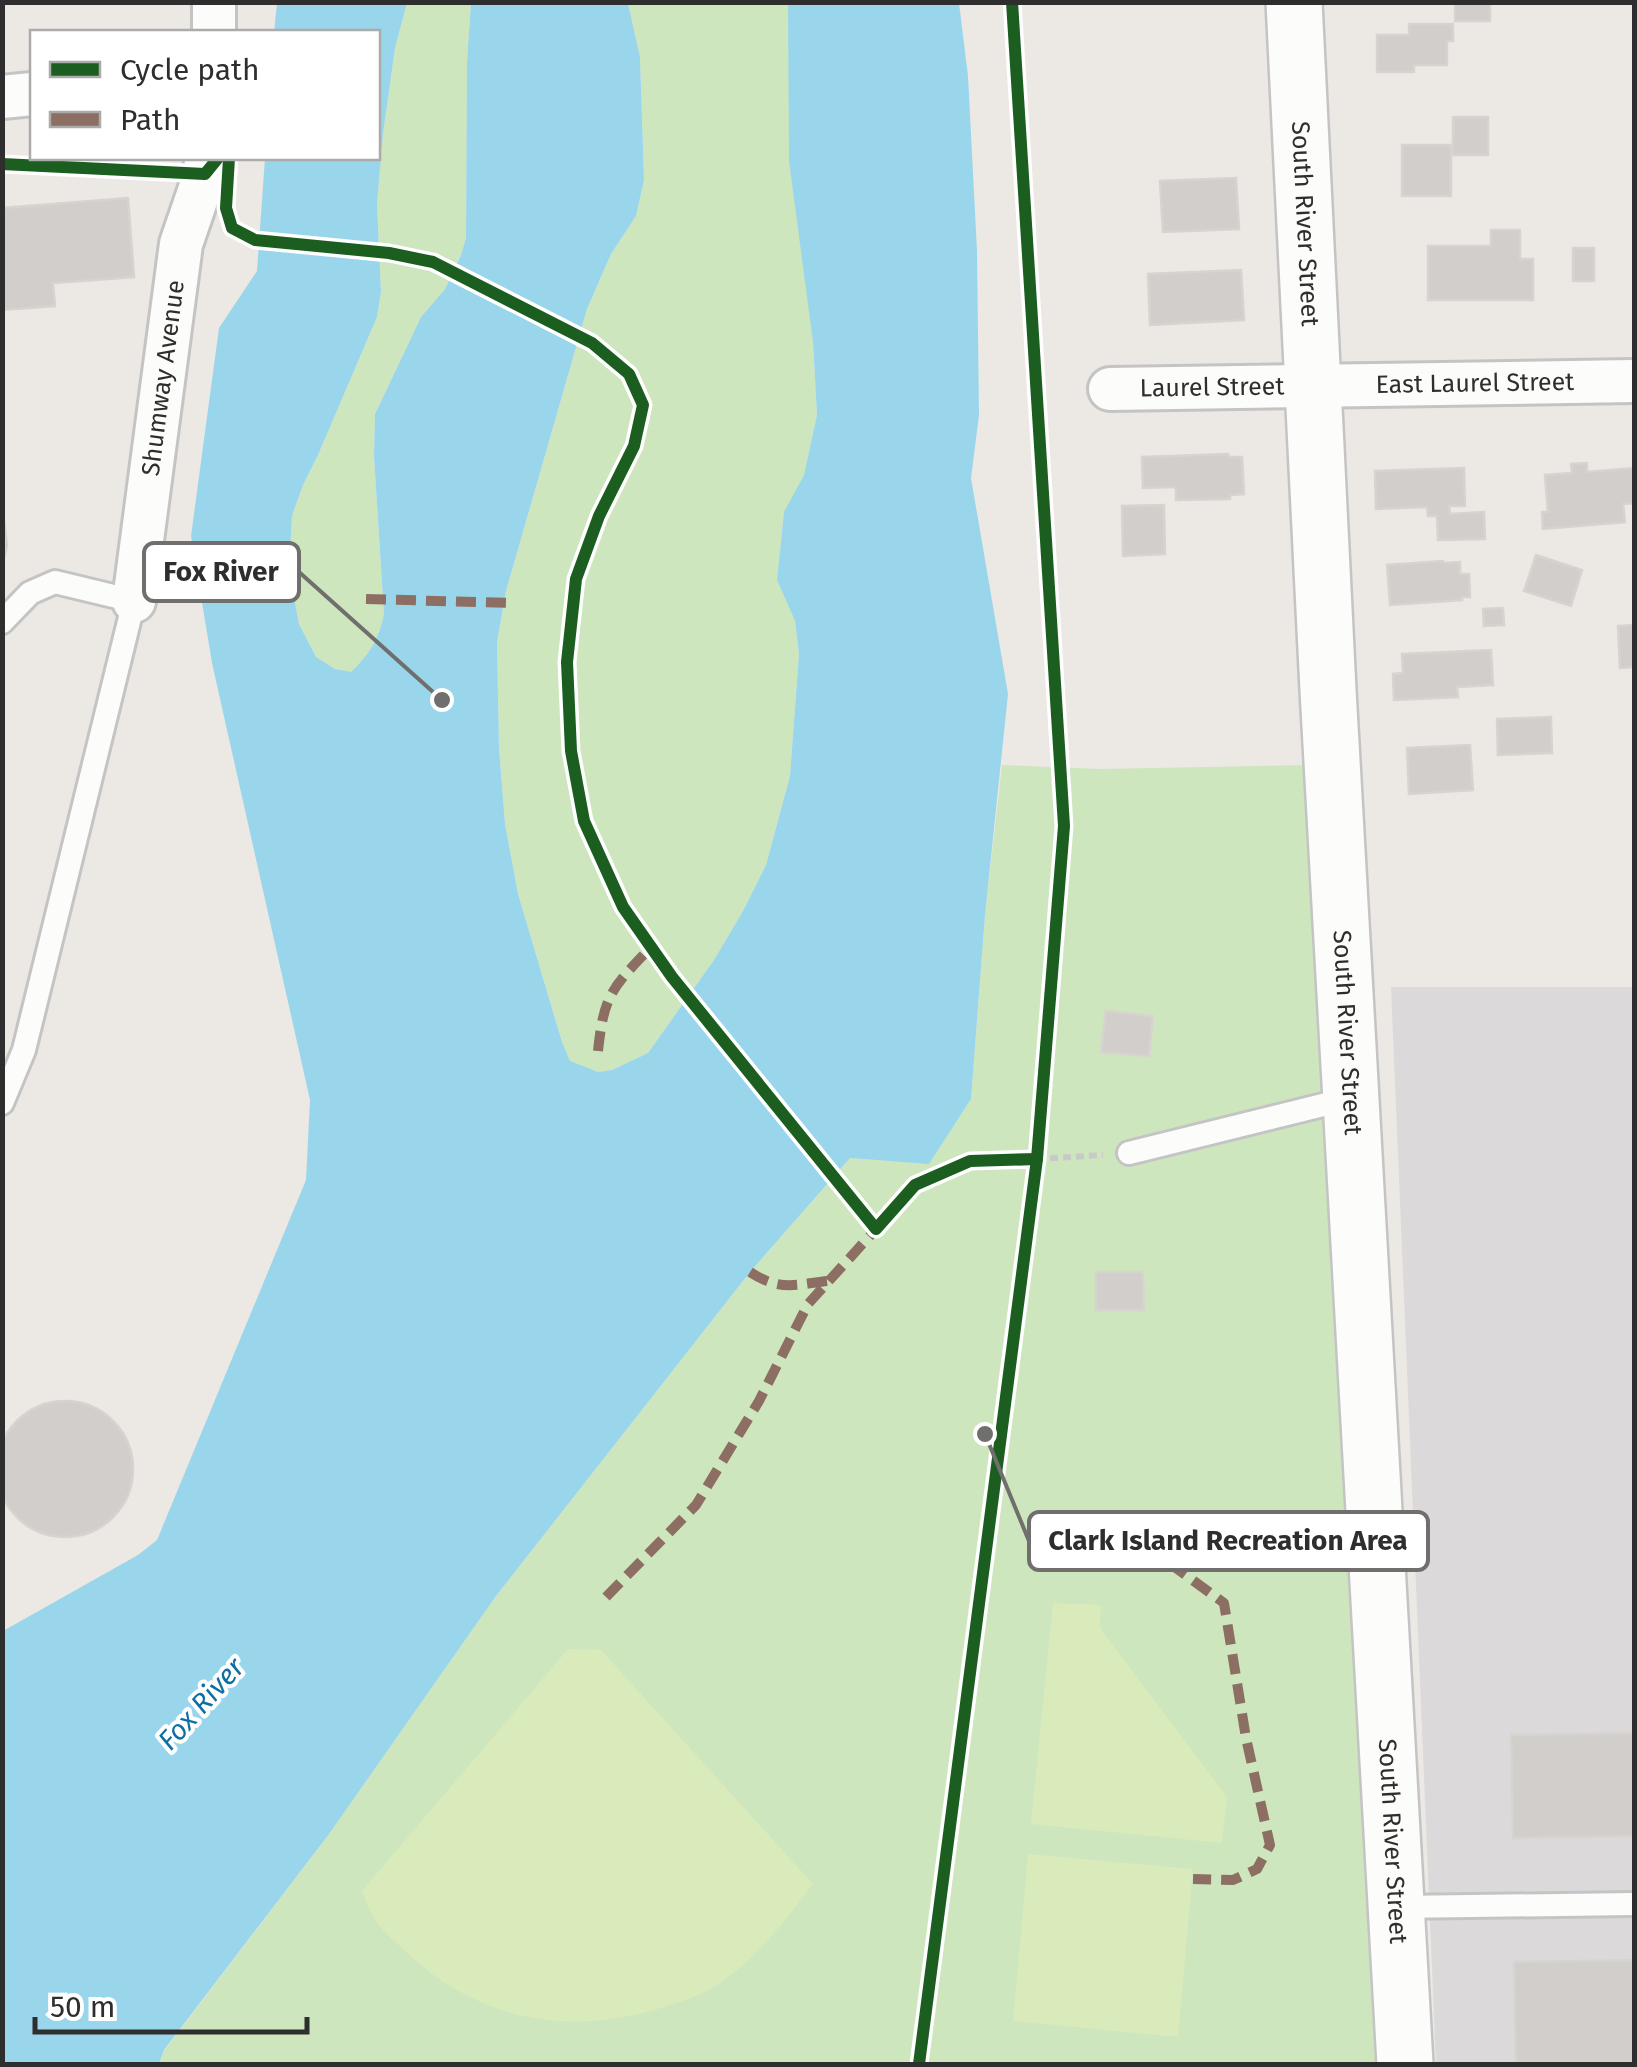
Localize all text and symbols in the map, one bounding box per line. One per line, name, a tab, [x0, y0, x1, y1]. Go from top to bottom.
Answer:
legend	[30, 30, 380, 160]
text: Cycle path	[120, 52, 259, 88]
text: Path	[120, 102, 181, 138]
street label: South River Street	[1285, 120, 1325, 328]
street label: Shumway Avenue	[136, 278, 191, 478]
street label: East Laurel Street	[1375, 367, 1575, 400]
street label: Laurel Street	[1139, 371, 1286, 404]
callout: Fox River	[144, 543, 299, 601]
text: Fox River	[163, 555, 280, 588]
street label: South River Street	[1326, 929, 1368, 1137]
callout: Clark Island Recreation Area	[1029, 1512, 1428, 1570]
text: Clark Island Recreation Area	[1048, 1524, 1408, 1557]
water label: Fox River	[151, 1650, 252, 1757]
street label: South River Street	[1372, 1738, 1413, 1946]
scale bar	[35, 1972, 308, 2034]
text: 50 m	[50, 1989, 115, 2025]

